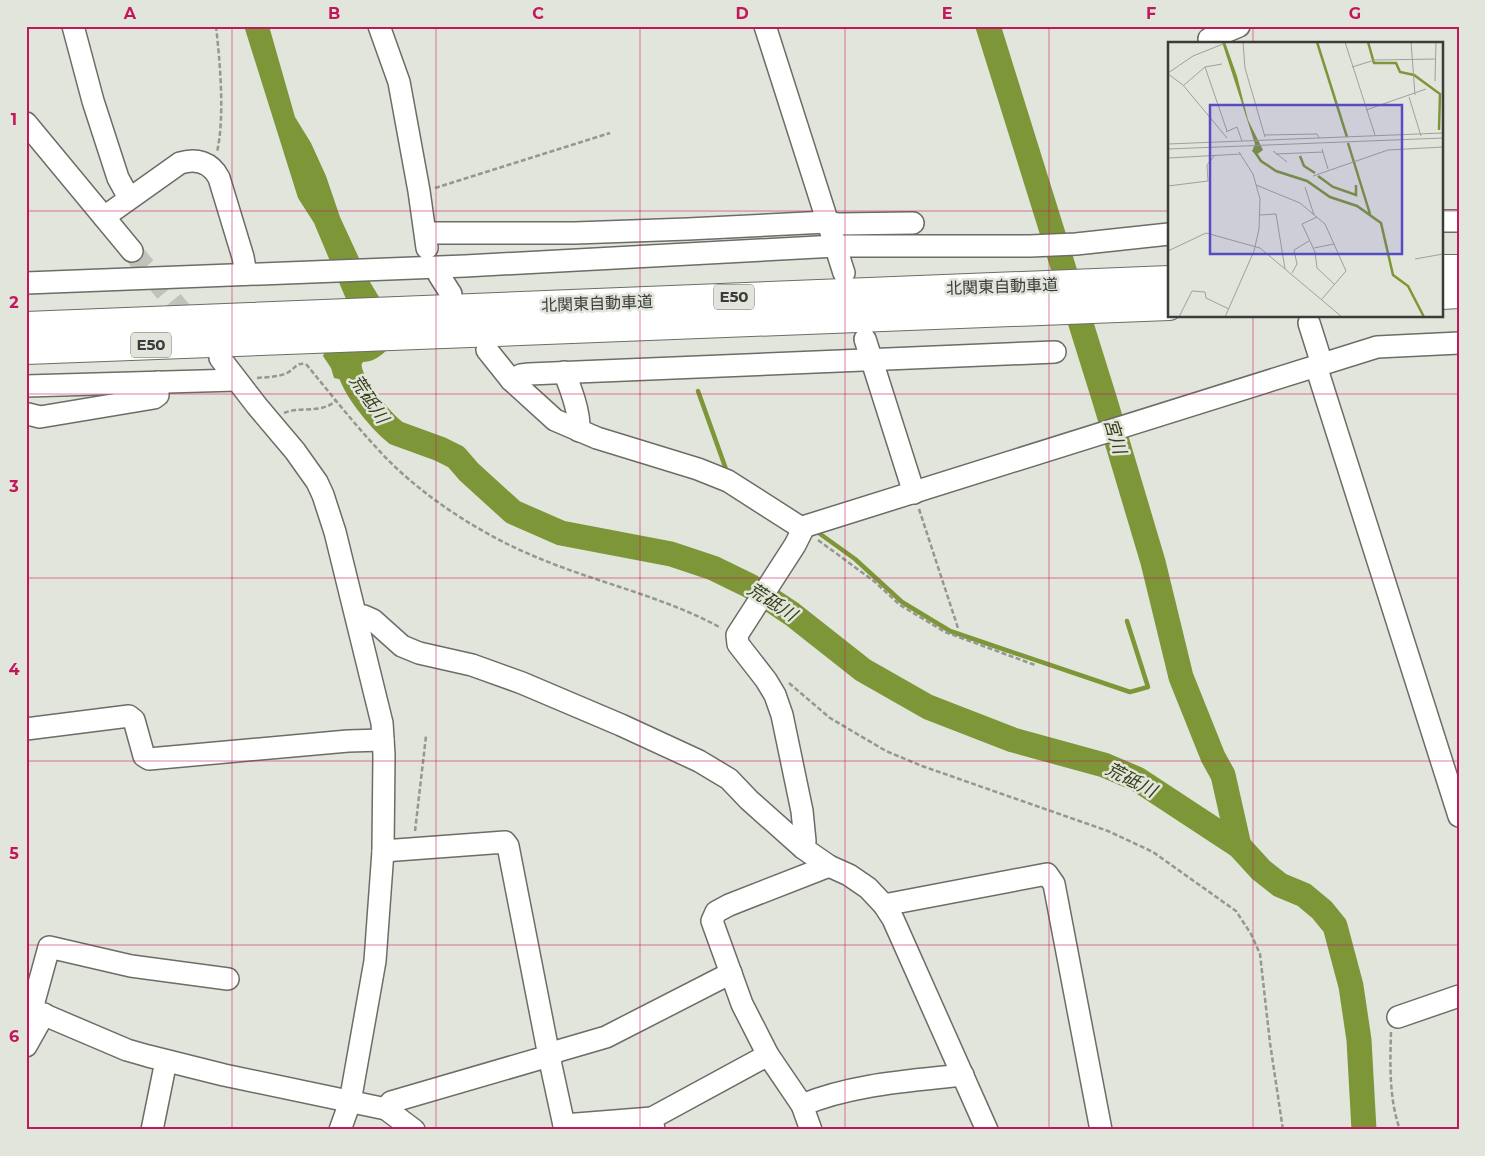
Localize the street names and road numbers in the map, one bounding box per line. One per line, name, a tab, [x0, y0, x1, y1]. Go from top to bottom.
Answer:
street label: 北関東自動車道	[946, 275, 1058, 298]
road number: E50	[714, 284, 754, 310]
street label: 北関東自動車道	[541, 292, 653, 315]
road number: E50	[131, 332, 171, 358]

